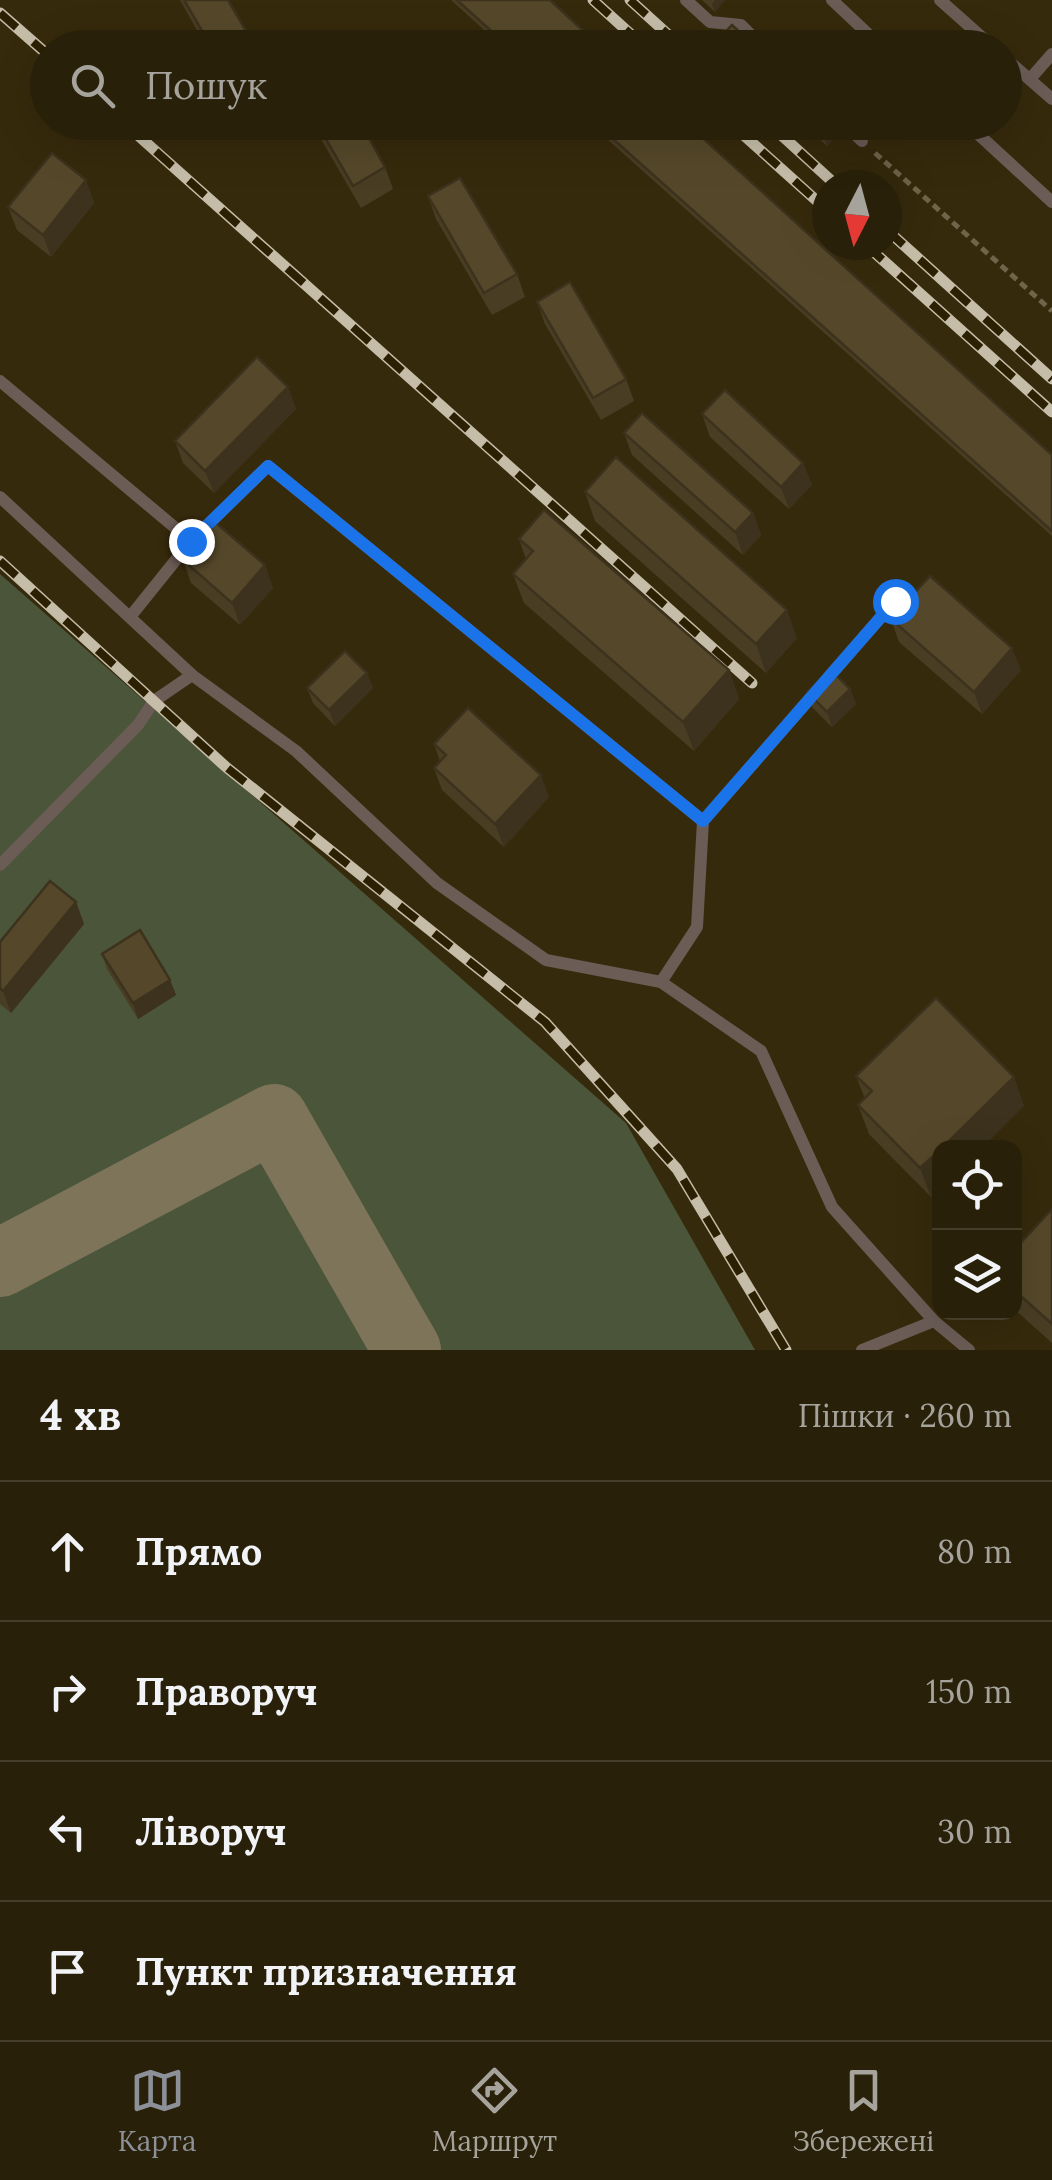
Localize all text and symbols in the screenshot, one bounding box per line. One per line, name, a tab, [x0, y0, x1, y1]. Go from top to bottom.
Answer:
search box	[30, 30, 1022, 140]
icon: search	[65, 58, 120, 113]
text: Пошук	[145, 61, 267, 109]
north arrow	[812, 170, 902, 260]
route end	[169, 519, 215, 565]
route start	[873, 579, 919, 625]
map controls	[932, 1140, 1022, 1320]
button: locate	[932, 1140, 1022, 1230]
button: layers	[932, 1230, 1022, 1320]
text: 4 хв	[40, 1388, 121, 1442]
text: Пішки · 260 m	[798, 1395, 1012, 1436]
icon: ahead	[40, 1524, 95, 1579]
text: Прямо	[135, 1527, 262, 1575]
text: 80 m	[937, 1531, 1012, 1572]
icon: right	[40, 1664, 95, 1719]
text: Праворуч	[135, 1667, 318, 1715]
text: 150 m	[926, 1671, 1012, 1712]
icon: left	[40, 1804, 95, 1859]
text: Ліворуч	[135, 1807, 287, 1855]
text: 30 m	[937, 1811, 1012, 1852]
icon: arrive	[40, 1944, 95, 1999]
text: Пункт призначення	[135, 1947, 517, 1995]
tab: Карта	[118, 2063, 196, 2159]
tab: Маршрут	[432, 2063, 557, 2159]
tab: Збережені	[793, 2063, 934, 2159]

